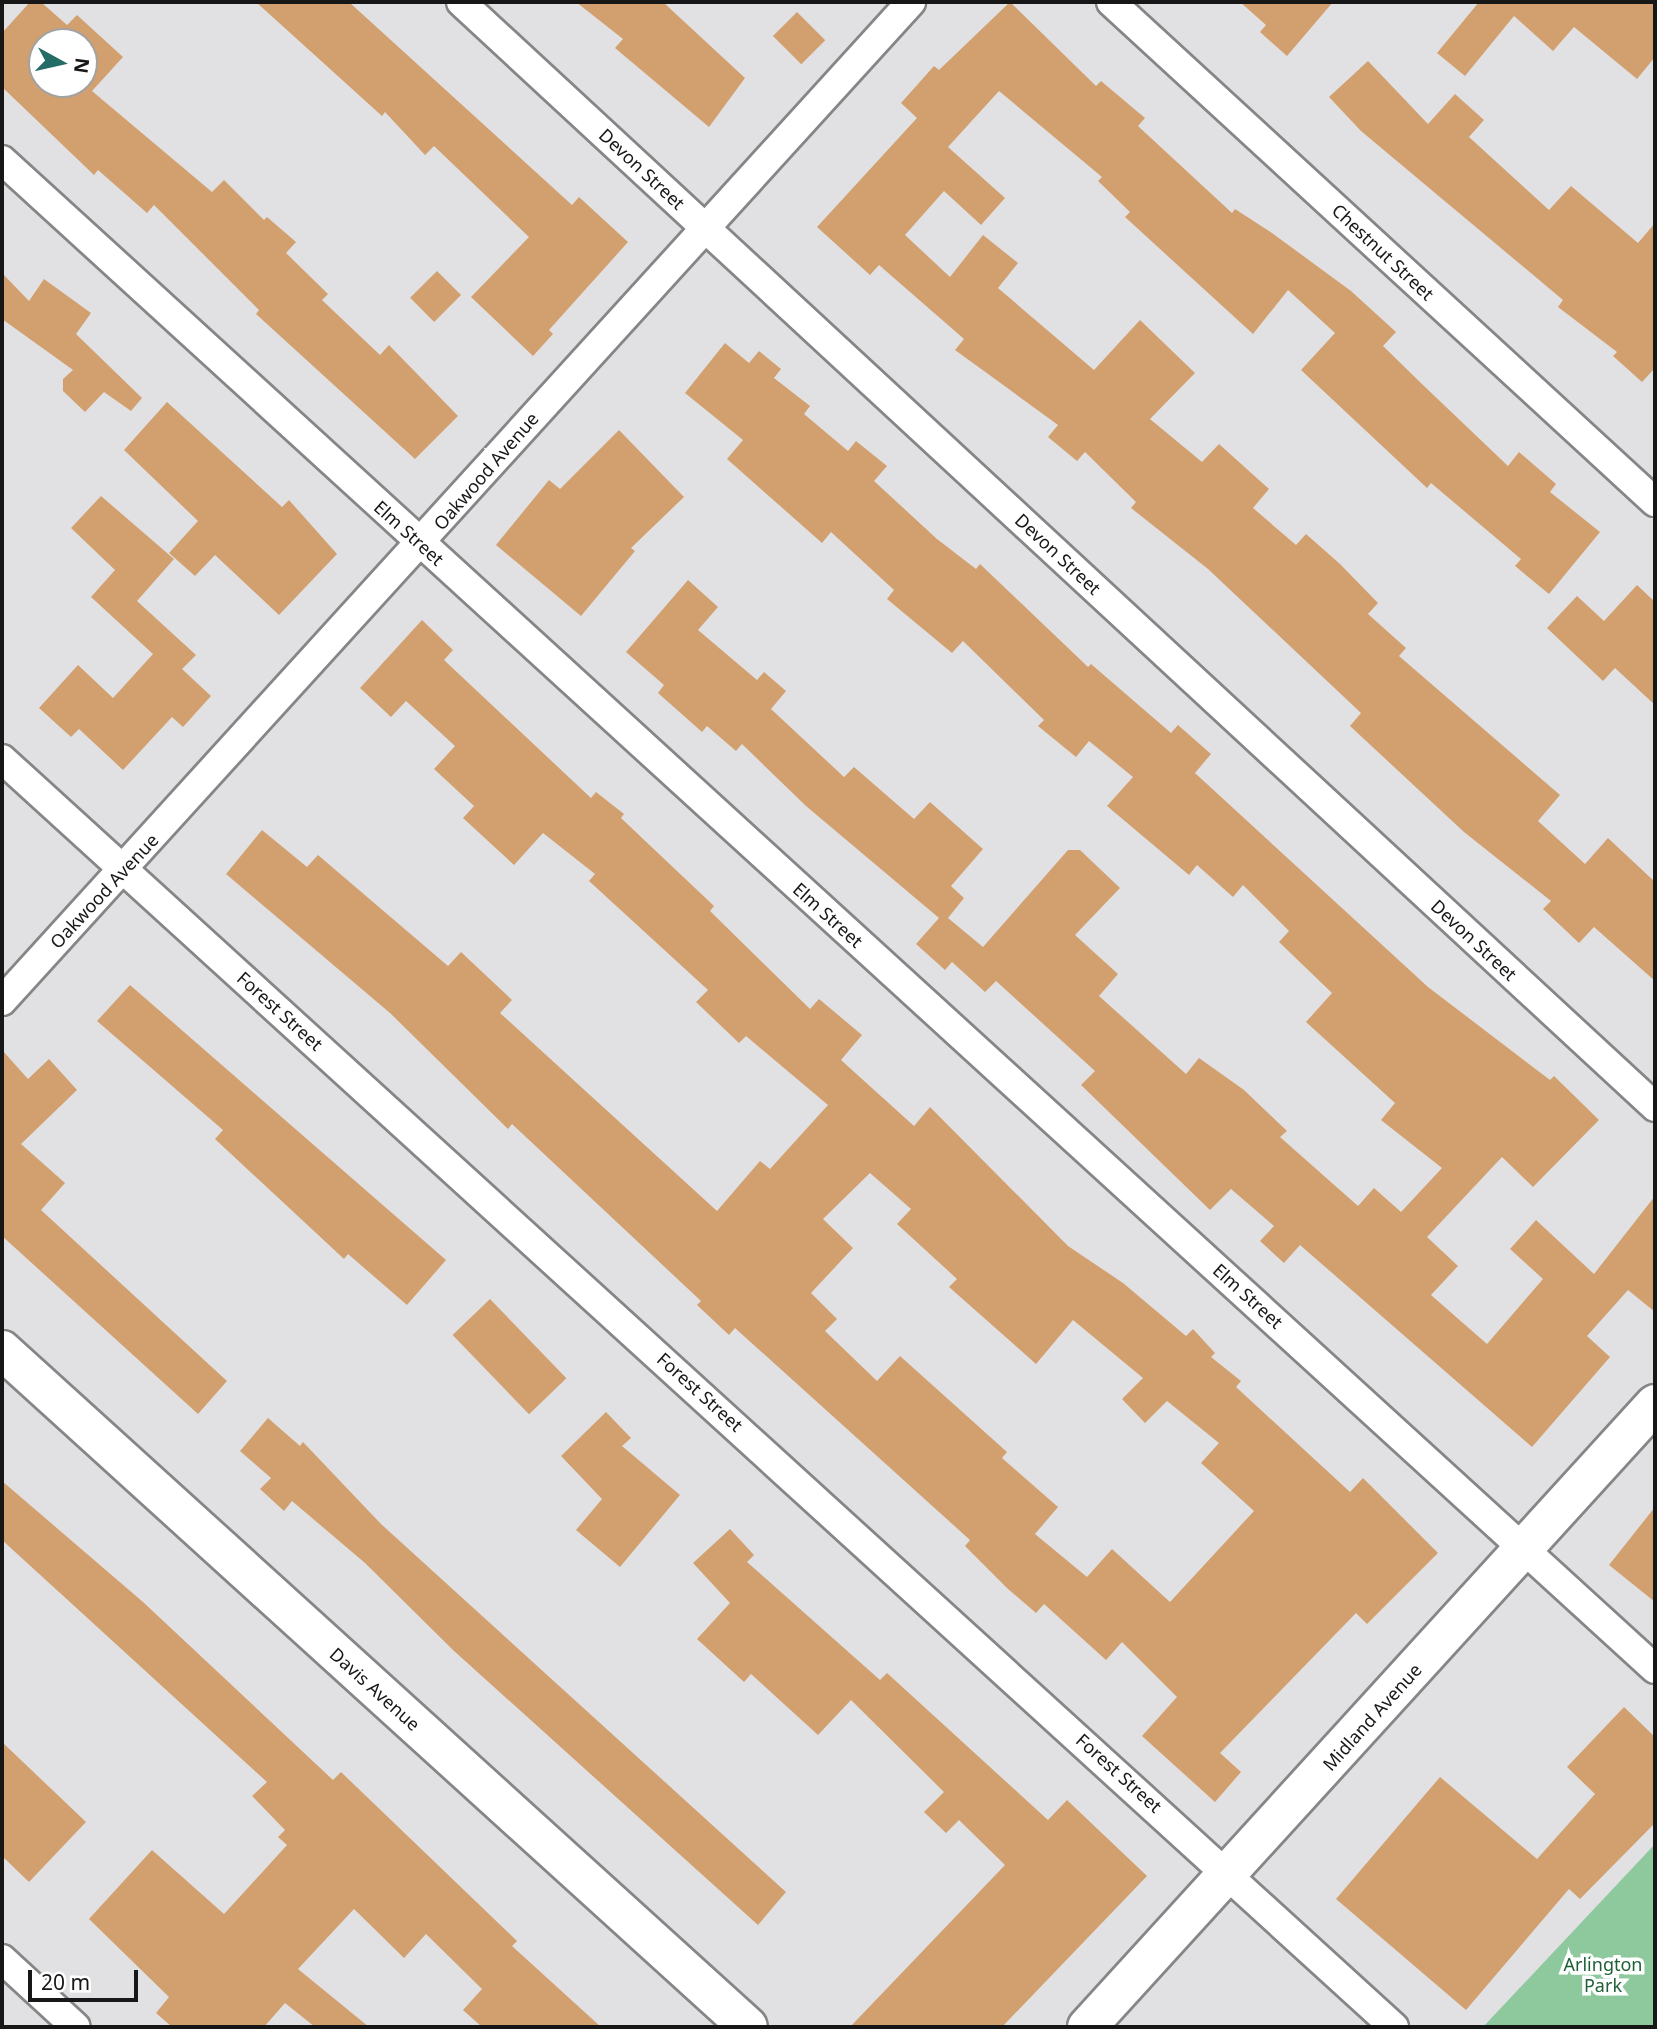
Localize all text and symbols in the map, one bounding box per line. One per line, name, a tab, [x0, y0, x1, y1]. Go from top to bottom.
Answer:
north arrow	[28, 28, 98, 98]
text: N	[68, 56, 96, 75]
street label: Devon Street	[595, 124, 689, 214]
street label: Chestnut Street	[1328, 199, 1438, 305]
street label: Oakwood Avenue	[429, 408, 543, 534]
street label: Elm Street	[370, 496, 448, 570]
street label: Devon Street	[1011, 509, 1105, 599]
street label: Oakwood Avenue	[45, 829, 163, 953]
street label: Elm Street	[789, 878, 867, 952]
street label: Devon Street	[1427, 895, 1521, 985]
street label: Forest Street	[233, 967, 327, 1055]
street label: Elm Street	[1209, 1259, 1287, 1333]
street label: Forest Street	[653, 1348, 747, 1436]
street label: Davis Avenue	[326, 1643, 424, 1735]
street label: Midland Avenue	[1318, 1659, 1426, 1775]
street label: Forest Street	[1072, 1729, 1166, 1817]
park label: Arlington Park	[1564, 1954, 1642, 1996]
scale bar	[32, 1955, 142, 1999]
text: 20 m	[41, 1968, 90, 1996]

